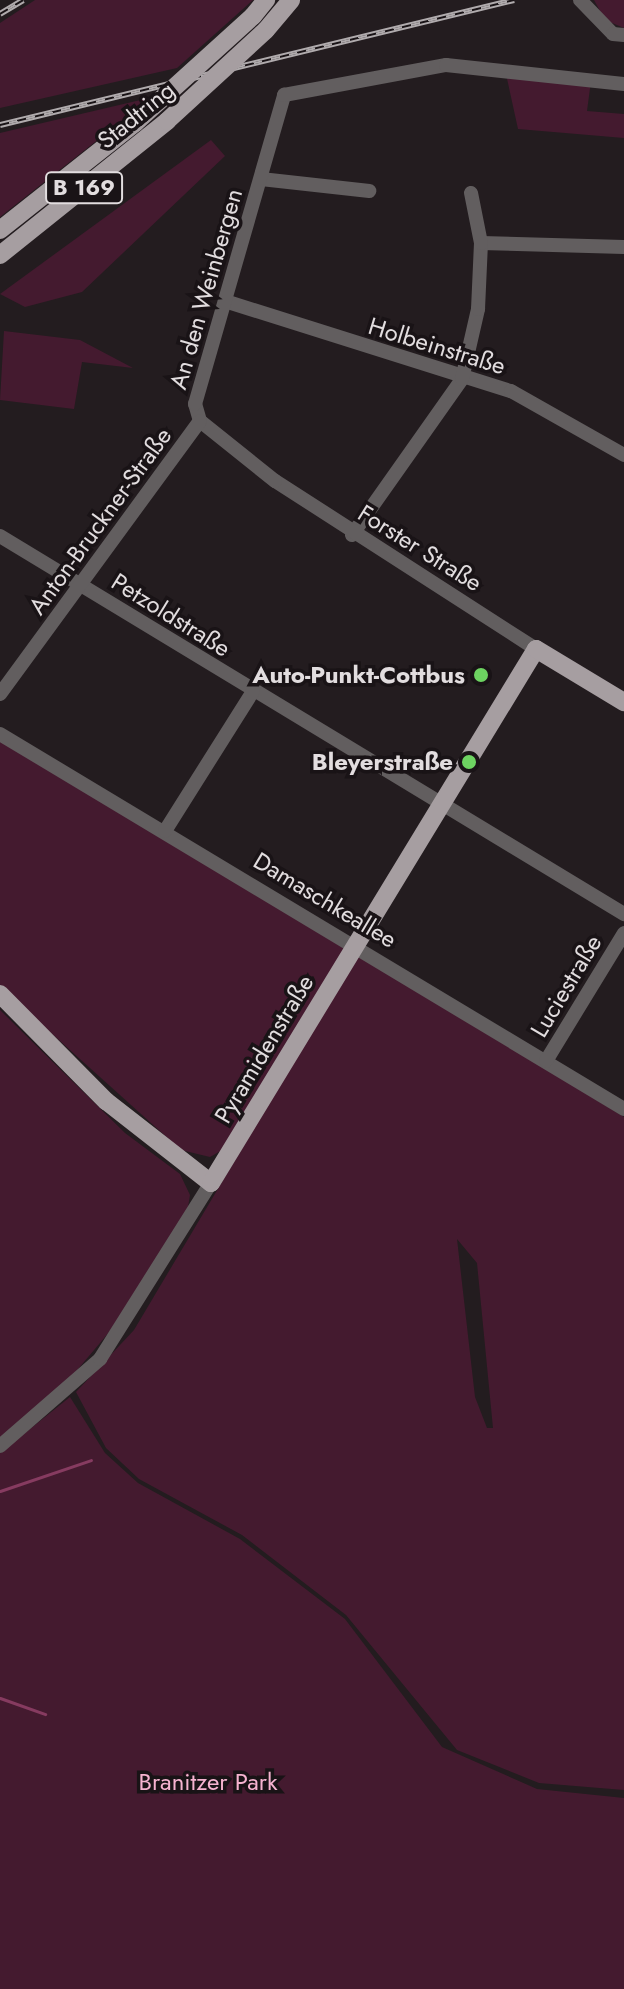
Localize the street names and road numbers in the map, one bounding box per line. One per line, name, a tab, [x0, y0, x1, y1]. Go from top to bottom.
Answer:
street label: Stadtring	[92, 75, 180, 155]
road number: B 169	[44, 170, 124, 206]
street label: An den Weinbergen	[164, 186, 248, 392]
street label: Holbeinstraße	[365, 312, 509, 380]
street label: Anton-Bruckner-Straße	[23, 422, 177, 620]
street label: Forster Straße	[353, 499, 487, 597]
street label: Petzoldstraße	[106, 567, 236, 663]
street label: Damaschkeallee	[248, 846, 402, 954]
street label: Luciestraße	[524, 930, 608, 1042]
street label: Pyramidenstraße	[208, 969, 320, 1129]

